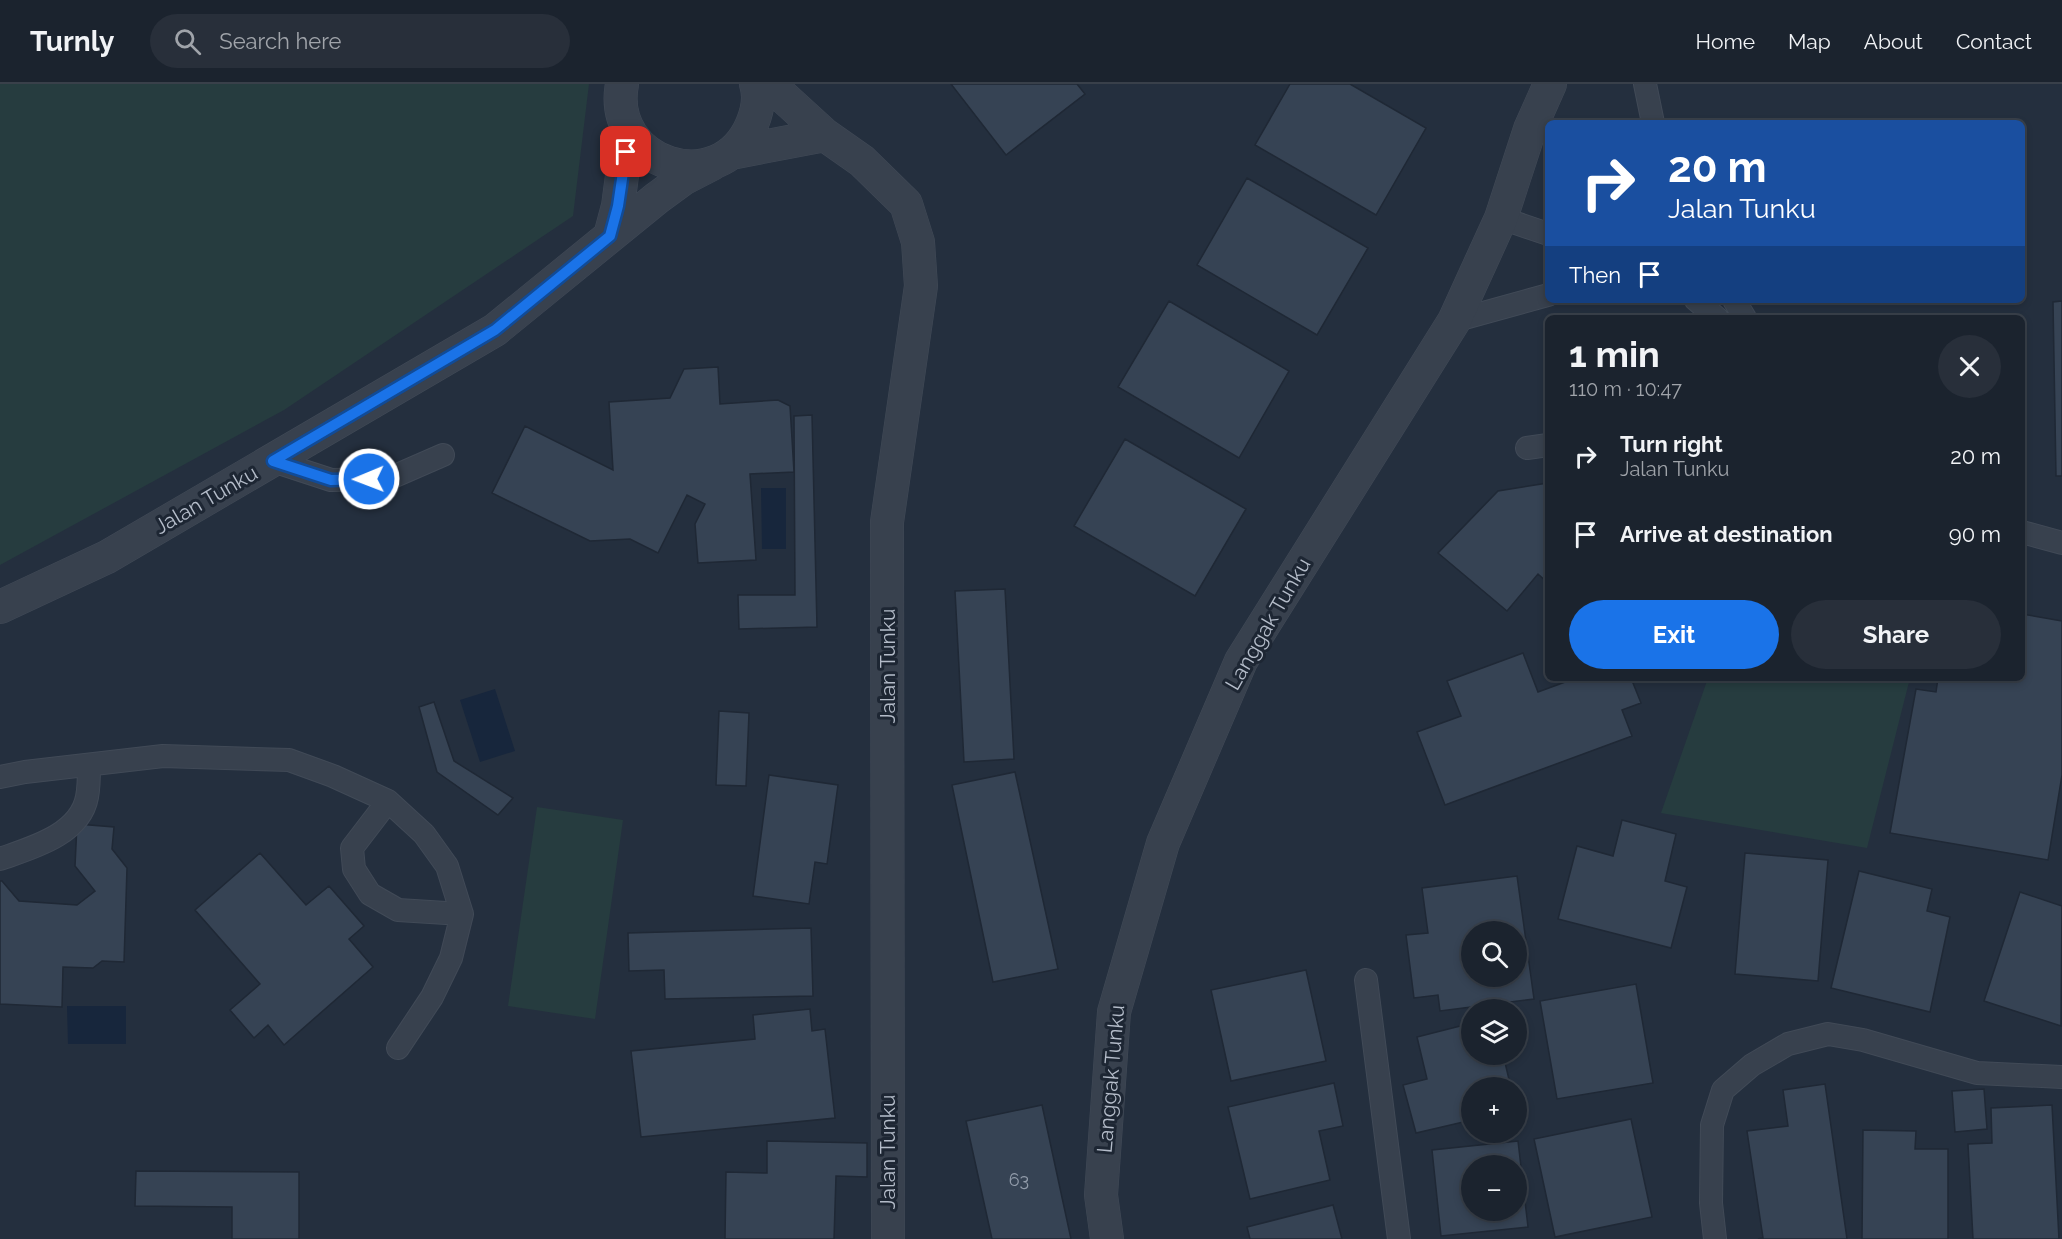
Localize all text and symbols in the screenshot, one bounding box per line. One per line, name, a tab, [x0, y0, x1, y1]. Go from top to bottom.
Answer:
search box	[150, 14, 570, 68]
text: Turnly	[30, 25, 114, 58]
icon: search	[171, 25, 204, 58]
text: Search here	[219, 28, 341, 54]
text: Home	[1696, 29, 1755, 54]
text: Map	[1788, 29, 1831, 54]
text: About	[1864, 29, 1923, 54]
text: Contact	[1956, 29, 2032, 54]
pin	[600, 126, 651, 177]
icon: arrive	[609, 135, 642, 168]
text: 20 m	[1668, 143, 1767, 192]
icon: right	[1569, 144, 1647, 222]
text: Jalan Tunku	[1668, 193, 1816, 224]
icon: arrive	[1633, 258, 1666, 291]
text: Then	[1569, 262, 1621, 288]
text: 1 min	[1569, 333, 1660, 375]
button: close	[1938, 335, 2001, 398]
text: 110 m · 10:47	[1569, 377, 1682, 401]
text: Turn right	[1620, 431, 1723, 457]
icon: right	[1569, 440, 1602, 473]
text: 20 m	[1950, 443, 2001, 469]
position arrow	[337, 447, 401, 511]
text: Jalan Tunku	[1620, 457, 1729, 481]
street label: Jalan Tunku	[150, 460, 262, 539]
icon: arrive	[1569, 518, 1602, 551]
text: Arrive at destination	[1620, 521, 1833, 547]
text: 90 m	[1949, 521, 2001, 547]
street label: Langgak Tunku	[1220, 553, 1316, 694]
button: Exit	[1569, 600, 1779, 669]
button: Share	[1791, 600, 2001, 669]
street label: Jalan Tunku	[875, 609, 900, 723]
map controls	[1461, 921, 1527, 1221]
button: search	[1461, 921, 1527, 987]
button: layers	[1461, 999, 1527, 1065]
street label: Langgak Tunku	[1092, 1004, 1129, 1154]
button: +	[1461, 1077, 1527, 1143]
street label: Jalan Tunku	[875, 1095, 900, 1209]
button: −	[1461, 1155, 1527, 1221]
house number: 63	[1009, 1169, 1029, 1190]

